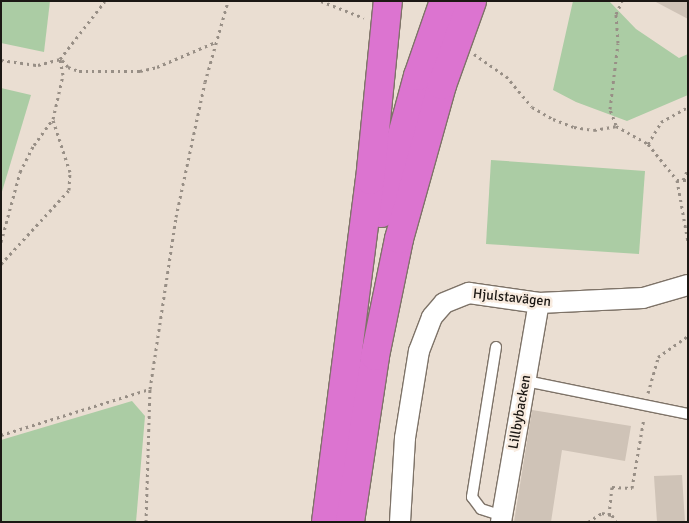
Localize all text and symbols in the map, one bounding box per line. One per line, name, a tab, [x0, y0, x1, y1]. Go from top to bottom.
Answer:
street label: Hjulstavägen	[472, 286, 552, 310]
street label: Lillbybacken	[505, 373, 535, 451]

